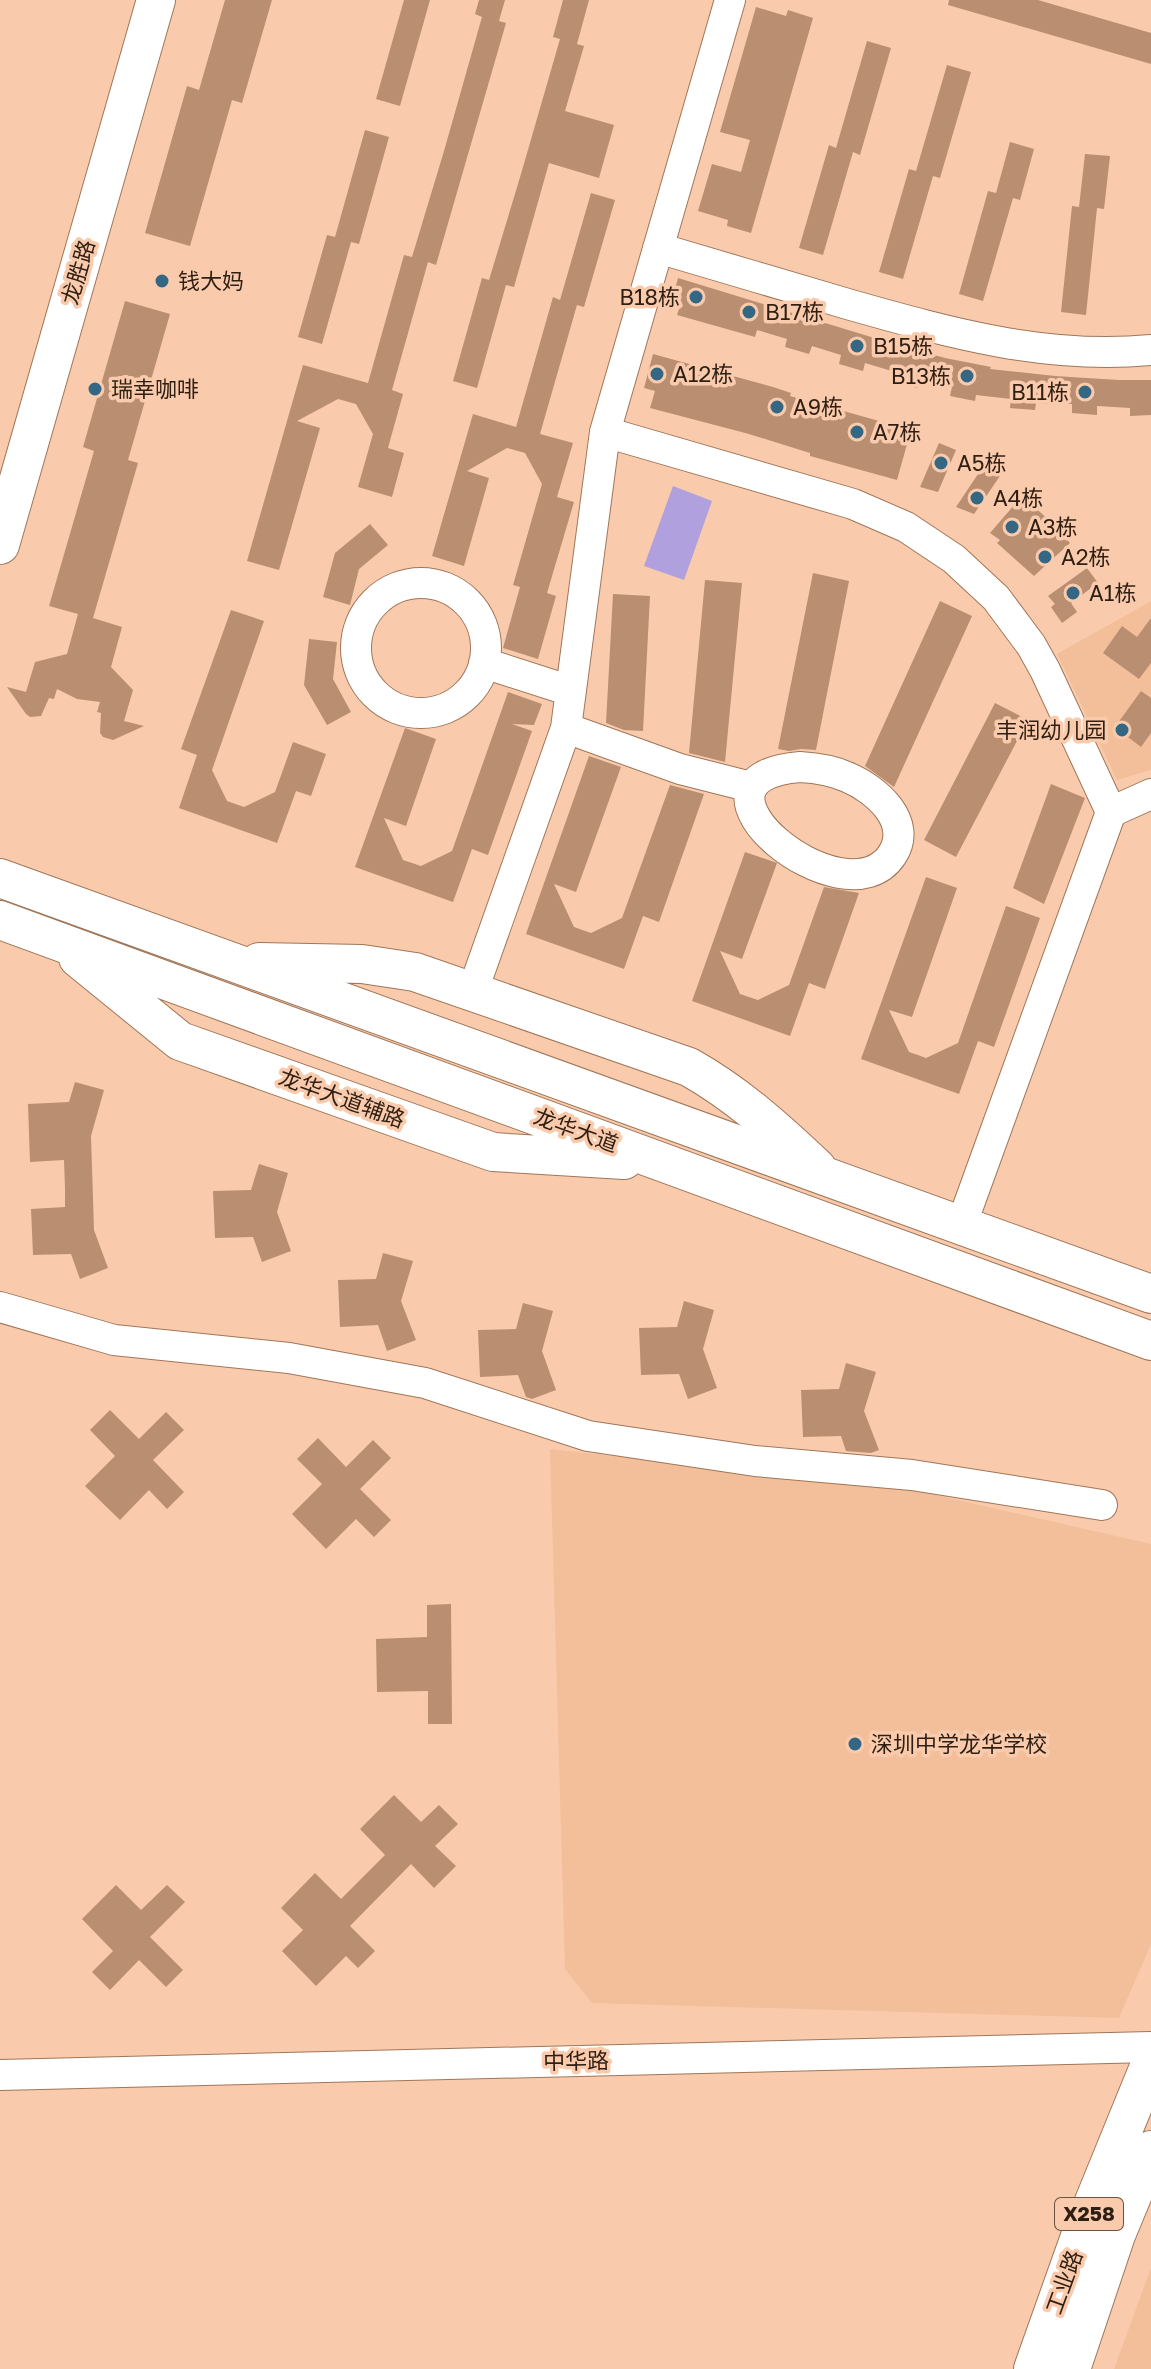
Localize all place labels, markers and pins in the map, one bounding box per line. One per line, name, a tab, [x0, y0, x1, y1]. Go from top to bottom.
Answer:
place label: 钱大妈	[178, 267, 244, 294]
marker: 钱大妈	[153, 272, 171, 290]
place label: B18栋	[619, 283, 680, 310]
marker: B18栋	[687, 288, 705, 306]
place label: B17栋	[765, 298, 824, 325]
marker: B17栋	[740, 303, 758, 321]
place label: B15栋	[873, 332, 933, 359]
marker: B15栋	[848, 337, 866, 355]
place label: A12栋	[673, 360, 733, 387]
place label: B13栋	[891, 362, 951, 389]
marker: A12栋	[648, 365, 666, 383]
marker: B13栋	[958, 367, 976, 385]
place label: 瑞幸咖啡	[111, 375, 199, 402]
place label: B11栋	[1011, 378, 1069, 405]
marker: 瑞幸咖啡	[86, 380, 104, 398]
marker: B11栋	[1076, 383, 1094, 401]
place label: A9栋	[793, 393, 843, 420]
marker: A9栋	[768, 398, 786, 416]
place label: A7栋	[873, 418, 921, 445]
marker: A7栋	[848, 423, 866, 441]
place label: A5栋	[957, 449, 1007, 476]
marker: A5栋	[932, 454, 950, 472]
place label: A4栋	[993, 484, 1043, 511]
marker: A4栋	[968, 489, 986, 507]
place label: A3栋	[1028, 513, 1078, 540]
marker: A3栋	[1003, 518, 1021, 536]
place label: A2栋	[1061, 543, 1111, 570]
marker: A2栋	[1036, 548, 1054, 566]
place label: A1栋	[1089, 579, 1136, 606]
marker: A1栋	[1064, 584, 1082, 602]
place label: 丰润幼儿园	[996, 716, 1106, 743]
marker: 丰润幼儿园	[1113, 721, 1131, 739]
place label: 深圳中学龙华学校	[871, 1730, 1047, 1757]
marker: 深圳中学龙华学校	[846, 1735, 864, 1753]

